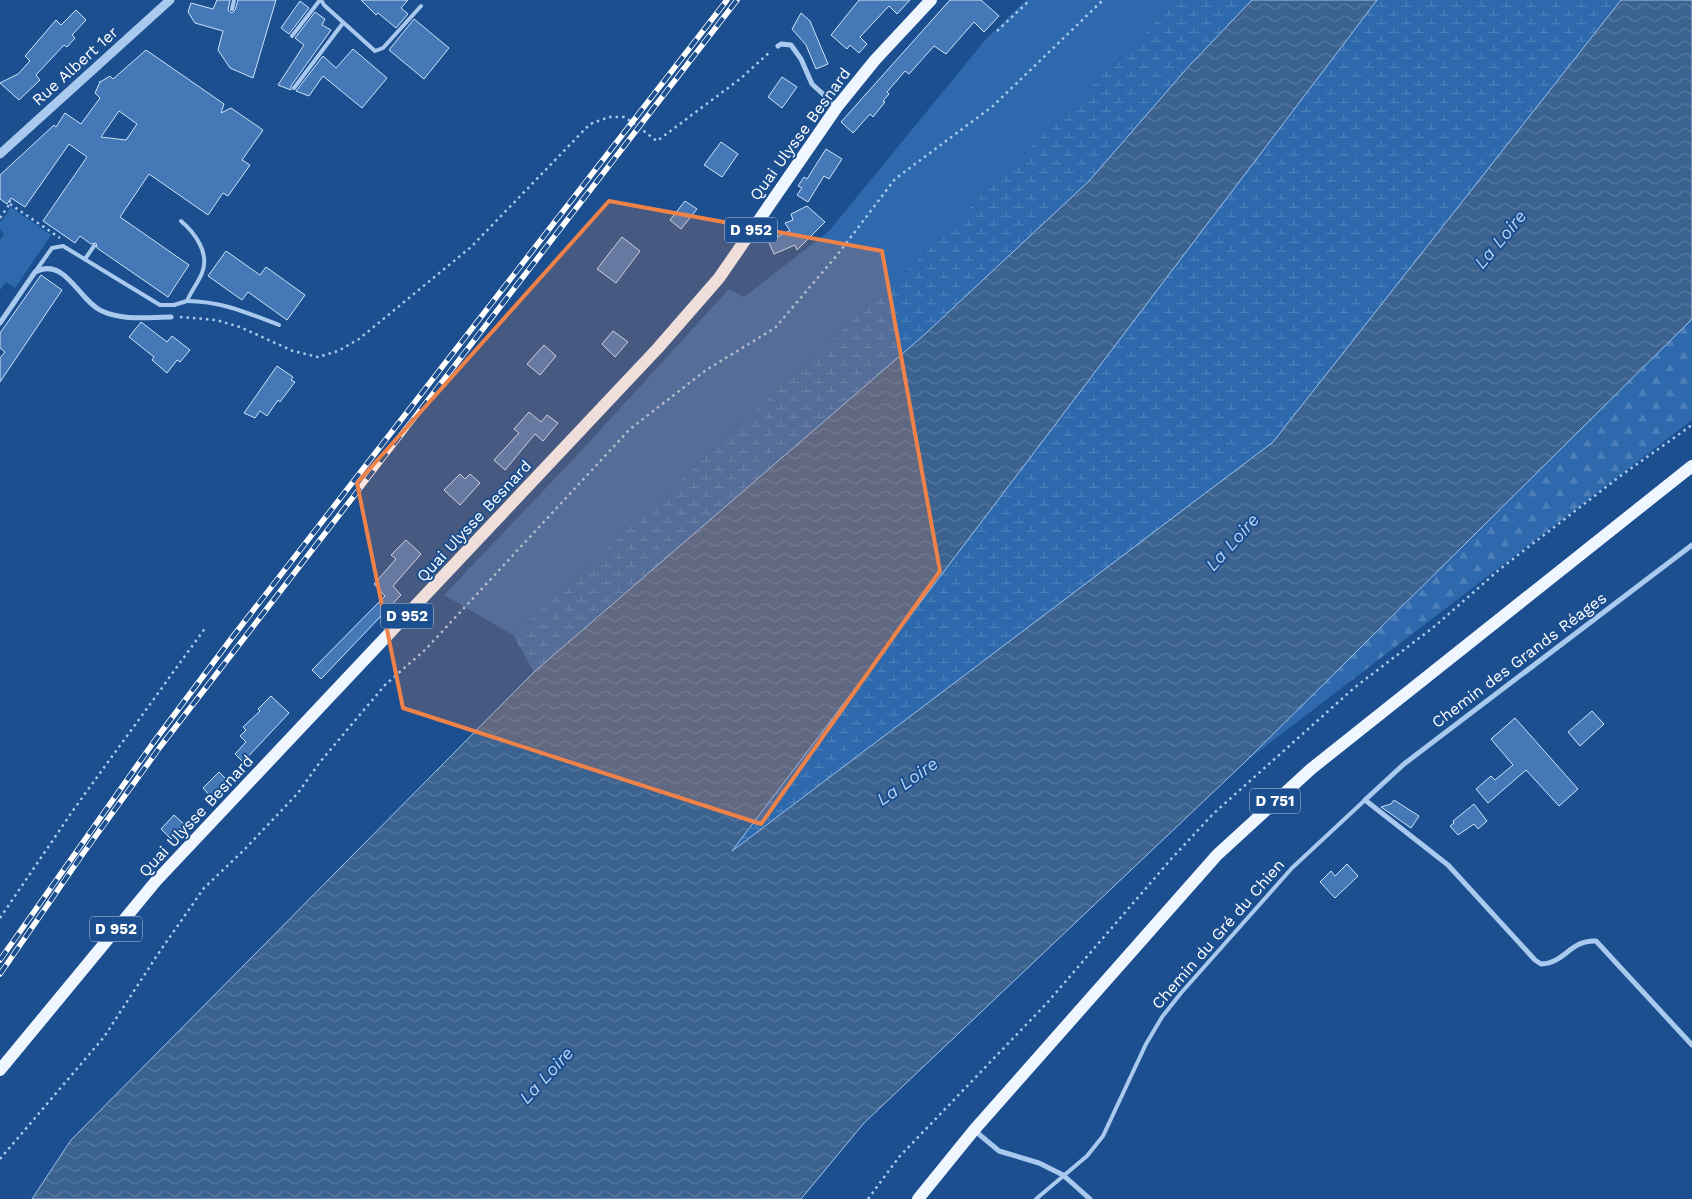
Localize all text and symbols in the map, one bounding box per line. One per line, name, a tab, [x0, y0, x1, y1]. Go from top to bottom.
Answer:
street label: Rue Albert 1er	[28, 22, 122, 110]
street label: Quai Ulysse Besnard	[745, 64, 855, 204]
water label: La Loire	[1470, 205, 1530, 273]
road number: D 952	[725, 218, 777, 242]
street label: Quai Ulysse Besnard	[413, 456, 535, 586]
water label: La Loire	[1201, 509, 1263, 575]
street label: Chemin des Grands Réages	[1428, 588, 1610, 732]
road number: D 952	[381, 604, 433, 628]
street label: Quai Ulysse Besnard	[135, 751, 257, 881]
water label: La Loire	[872, 752, 942, 810]
road number: D 751	[1250, 788, 1300, 814]
street label: Chemin du Gré du Chien	[1148, 855, 1288, 1013]
road number: D 952	[90, 916, 142, 942]
water label: La Loire	[514, 1042, 578, 1108]

